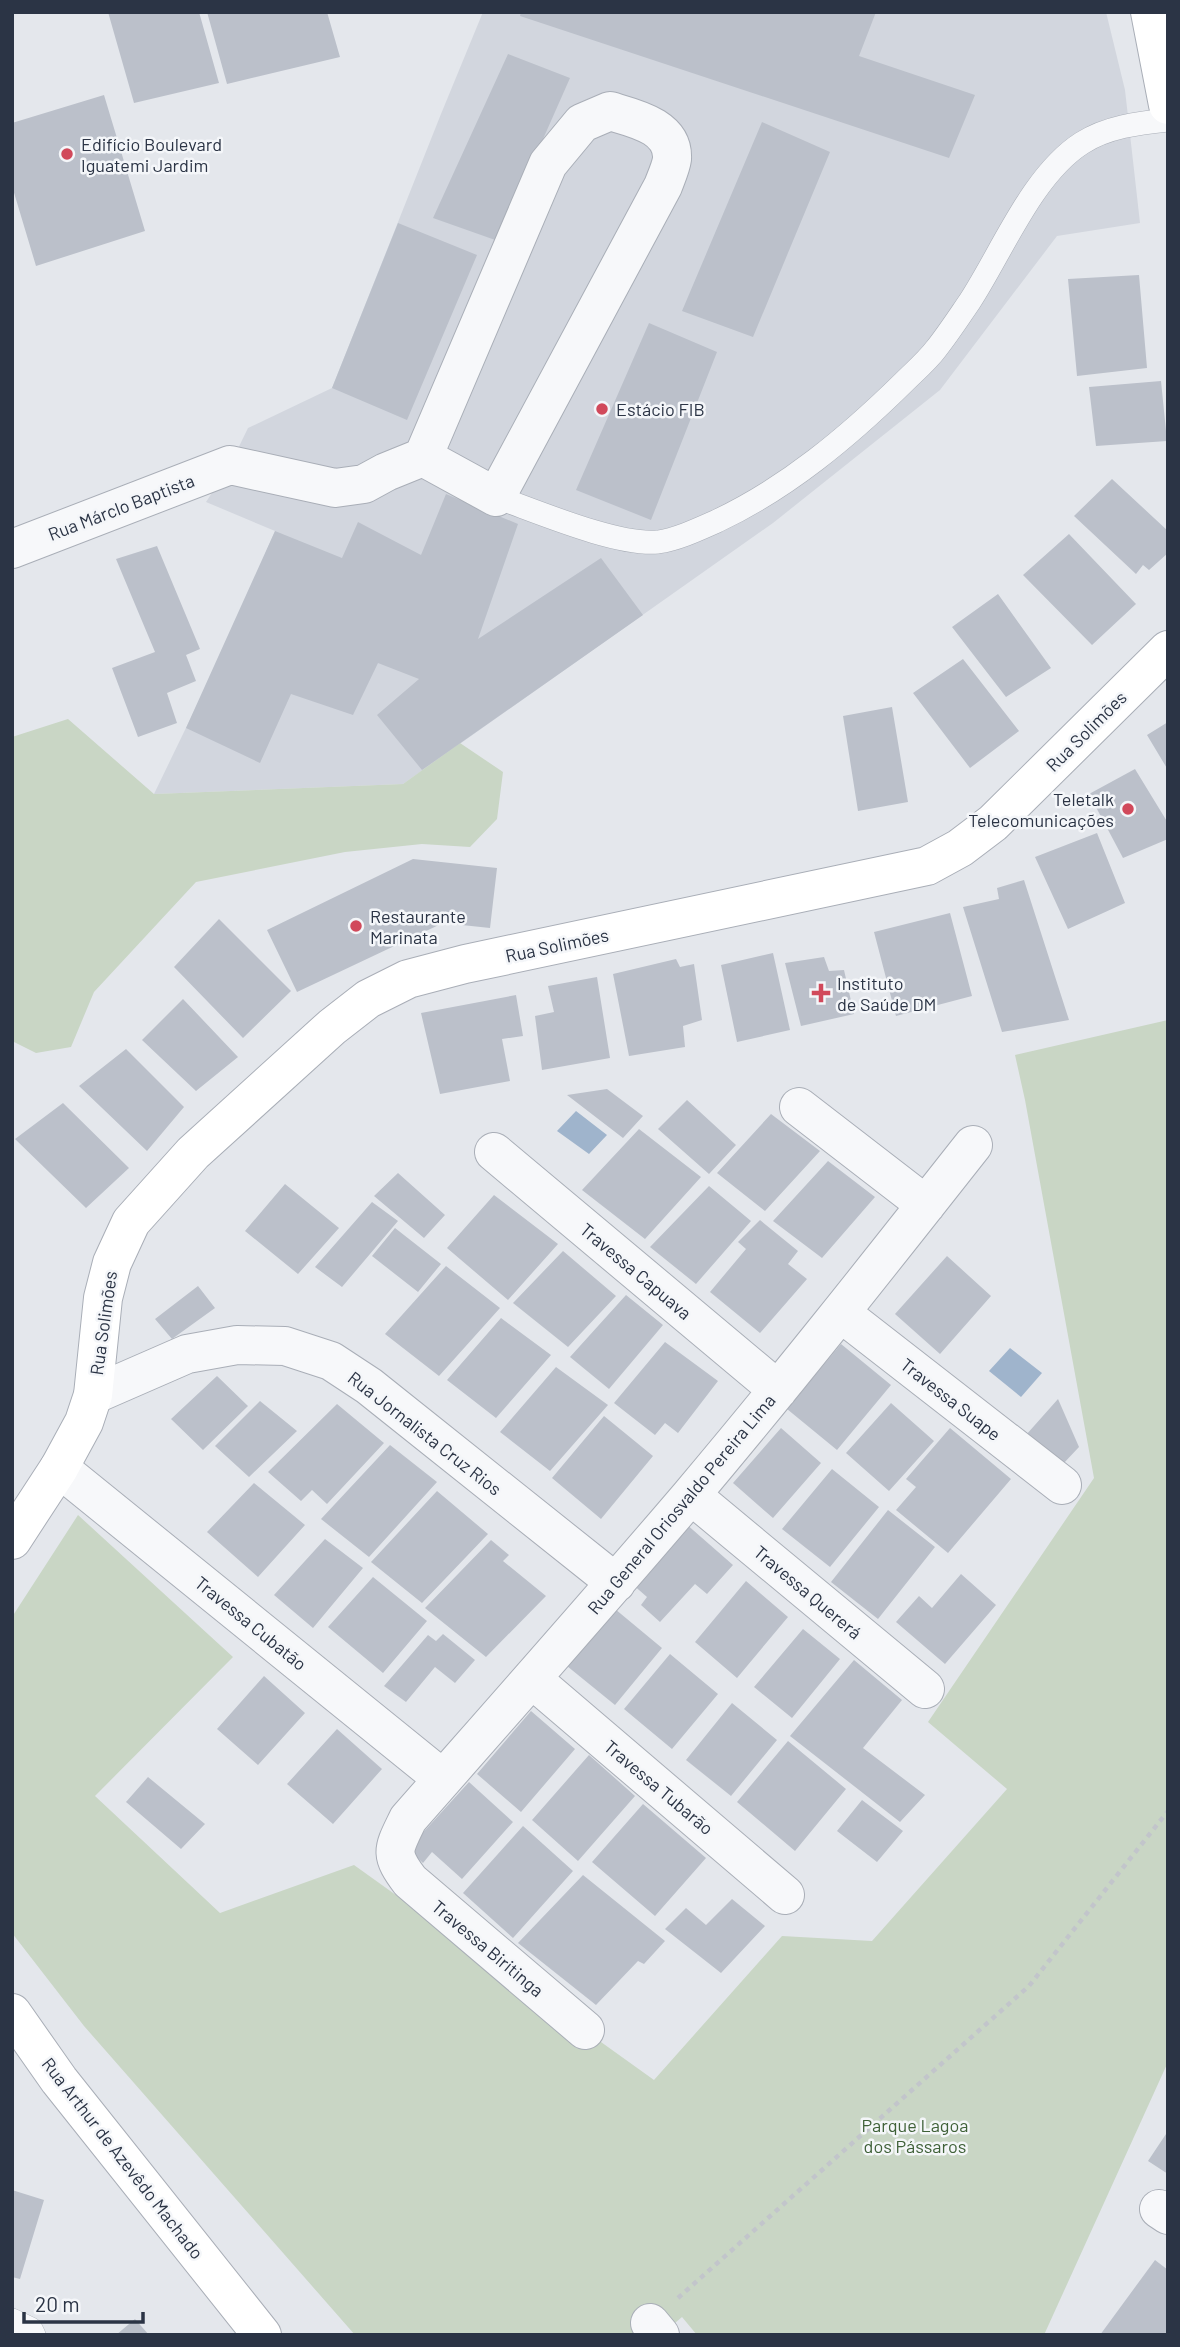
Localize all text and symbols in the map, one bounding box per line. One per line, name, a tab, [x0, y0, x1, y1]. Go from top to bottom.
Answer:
place label: Edifício Boulevard Iguatemi Jardim	[81, 133, 222, 176]
marker: Edifício Boulevard Iguatemi Jardim	[59, 146, 75, 162]
place label: Estácio FIB	[616, 398, 705, 420]
marker: Estácio FIB	[594, 401, 610, 417]
street label: Rua Márclo Baptista	[45, 469, 197, 545]
street label: Rua Solimões	[1041, 686, 1131, 776]
place label: Teletalk Telecomunicações	[968, 788, 1114, 831]
marker: Teletalk Telecomunicações	[1120, 801, 1136, 817]
place label: Restaurante Marinata	[370, 905, 466, 948]
marker: Restaurante Marinata	[348, 918, 364, 934]
street label: Rua Solimões	[503, 923, 611, 967]
place label: Instituto de Saúde DM	[837, 972, 936, 1015]
marker: Instituto de Saúde DM	[811, 983, 831, 1003]
street label: Travessa Capuava	[576, 1218, 696, 1324]
street label: Rua Solimões	[85, 1269, 121, 1377]
street label: Travessa Suape	[896, 1353, 1006, 1445]
street label: Rua Jornalista Cruz Rios	[344, 1366, 506, 1500]
street label: Rua General Oriosvaldo Pereira Lima	[582, 1389, 780, 1619]
street label: Travessa Quererá	[750, 1541, 866, 1643]
street label: Travessa Cubatão	[191, 1571, 311, 1675]
street label: Travessa Tubarão	[600, 1735, 718, 1839]
street label: Travessa Biritinga	[428, 1895, 548, 2001]
street label: Rua Arthur de Azevêdo Machado	[37, 2053, 209, 2263]
park label: Parque Lagoa dos Pássaros	[862, 2114, 968, 2157]
scale bar	[24, 2280, 144, 2324]
text: 20 m	[35, 2291, 80, 2316]

